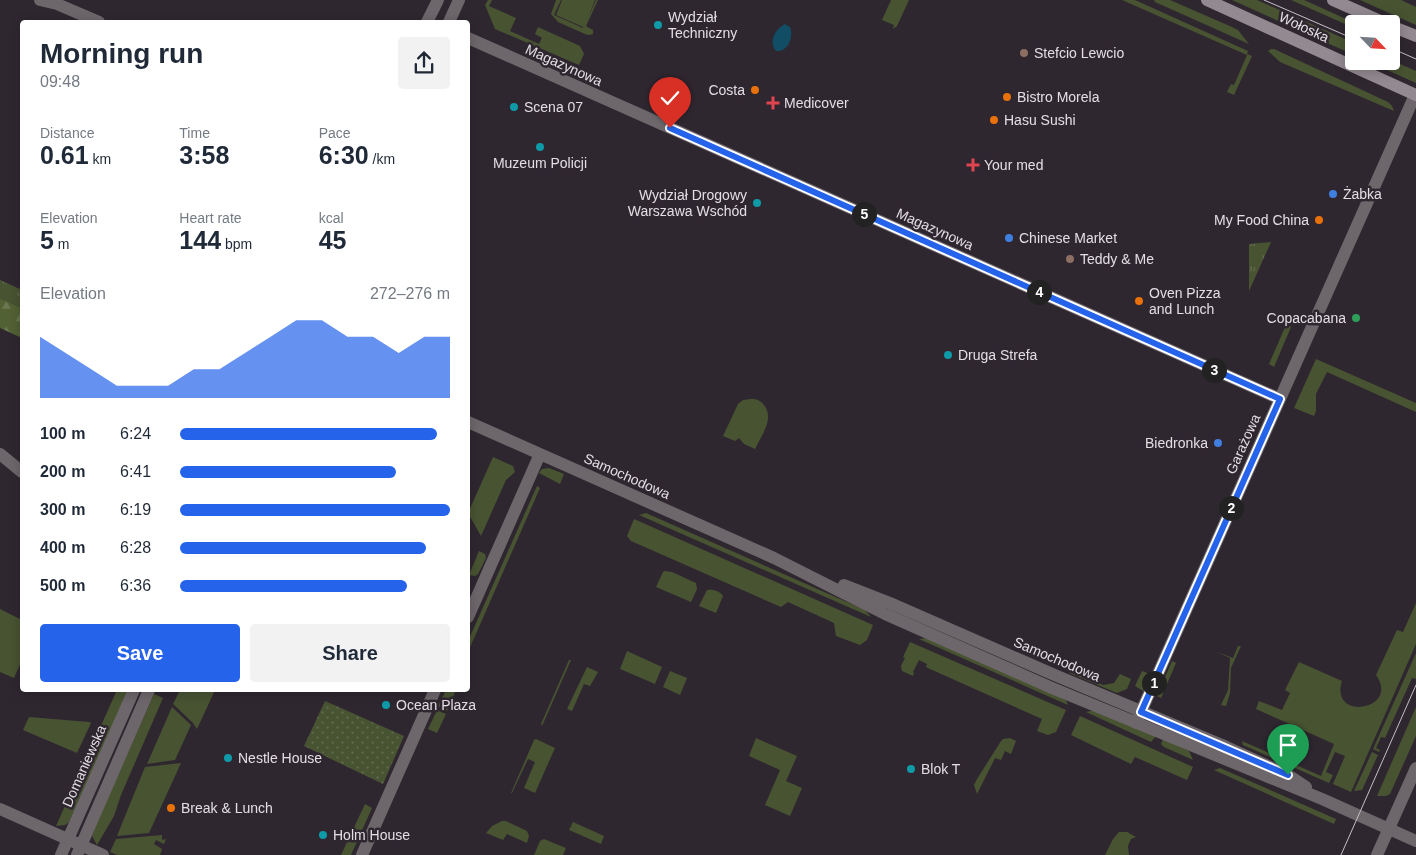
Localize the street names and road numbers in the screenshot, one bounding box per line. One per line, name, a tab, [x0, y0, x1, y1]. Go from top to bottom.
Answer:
street label: Wołoska	[1276, 8, 1332, 46]
street label: Magazynowa	[523, 41, 605, 89]
street label: Magazynowa	[894, 205, 976, 253]
street label: Garażowa	[1223, 411, 1263, 476]
street label: Samochodowa	[581, 450, 673, 502]
street label: Samochodowa	[1011, 634, 1103, 685]
street label: Domaniewska	[59, 722, 109, 809]

